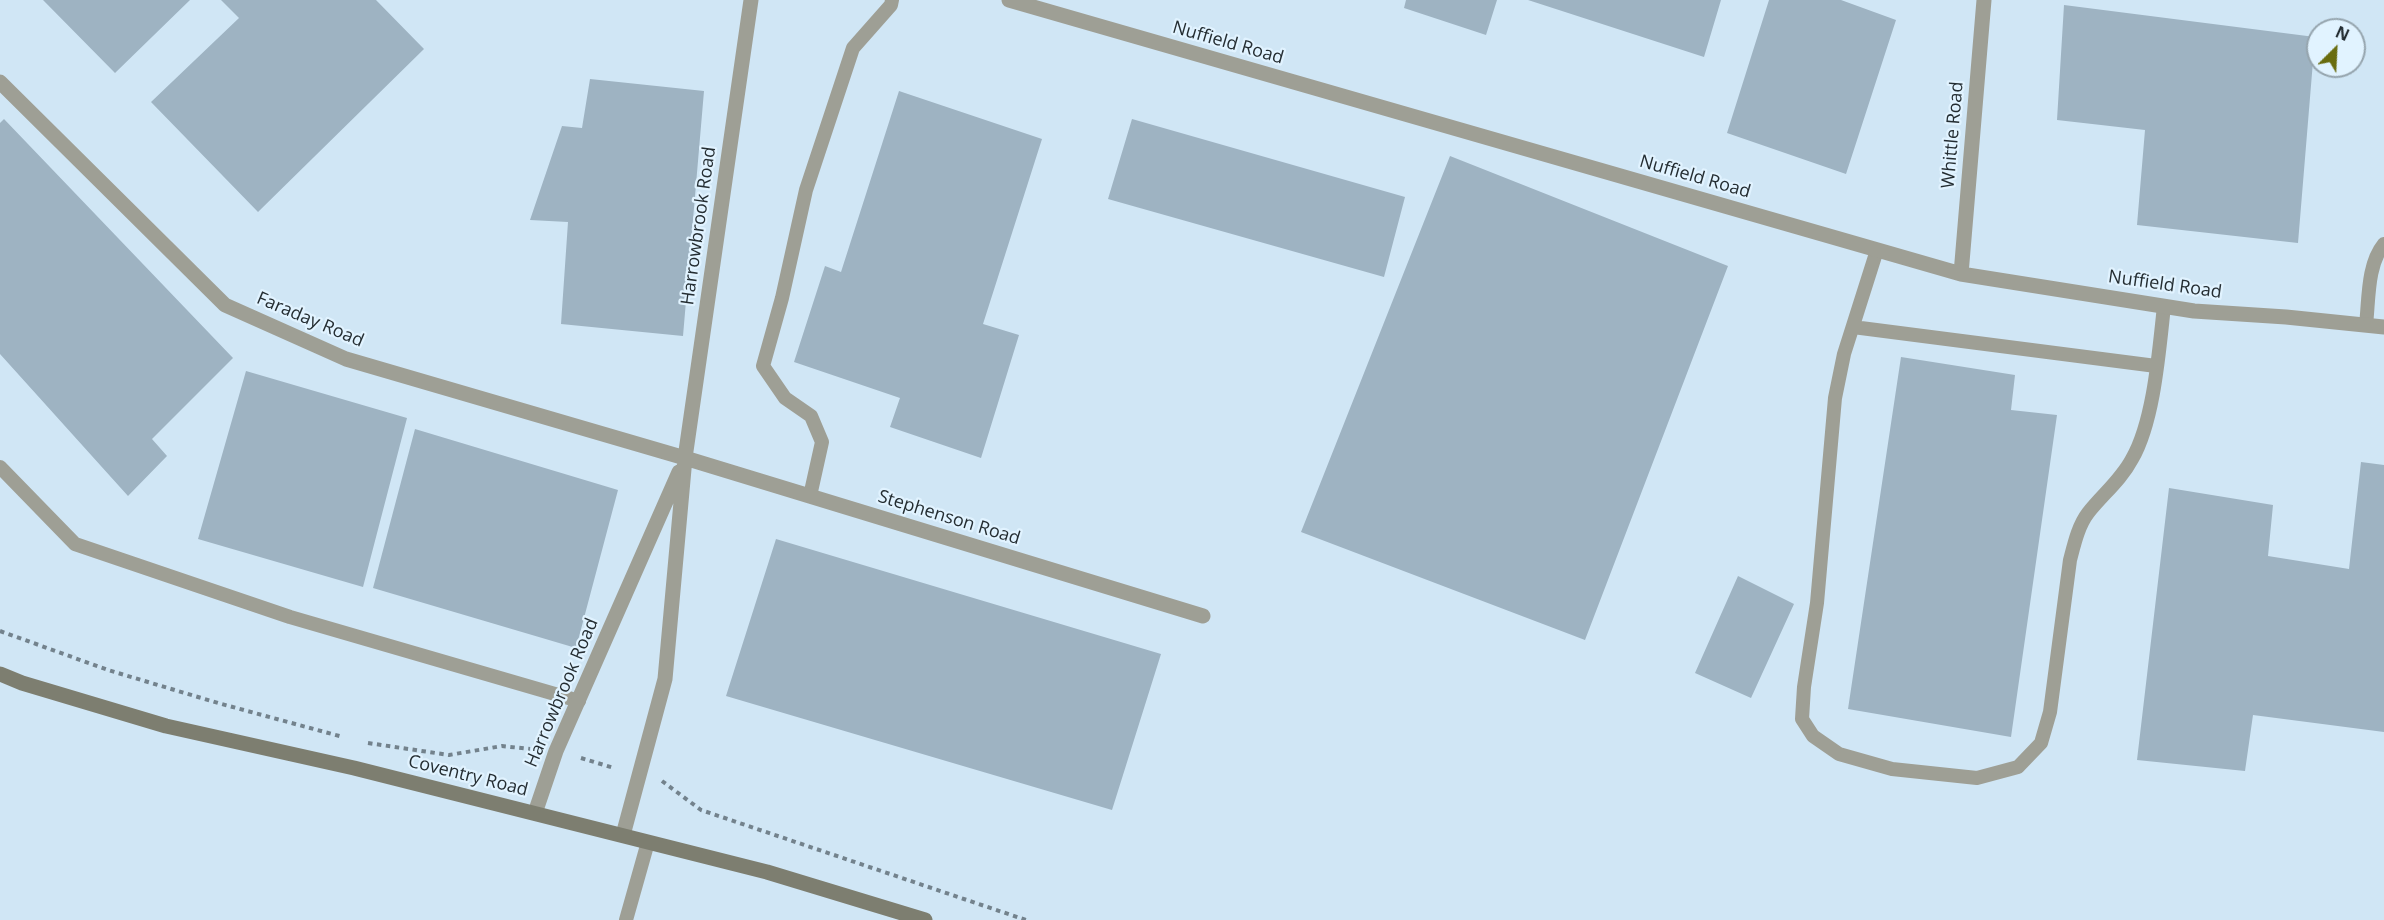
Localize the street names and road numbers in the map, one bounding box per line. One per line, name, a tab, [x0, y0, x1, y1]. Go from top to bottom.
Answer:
street label: Nuffield Road	[1170, 17, 1286, 69]
street label: Whittle Road	[1938, 81, 1968, 189]
street label: Harrowbrook Road	[677, 145, 721, 307]
street label: Nuffield Road	[1637, 151, 1753, 203]
street label: Nuffield Road	[2107, 266, 2223, 304]
street label: Faraday Road	[253, 288, 367, 352]
street label: Stephenson Road	[875, 486, 1023, 550]
street label: Harrowbrook Road	[521, 615, 603, 771]
street label: Coventry Road	[406, 751, 530, 801]

